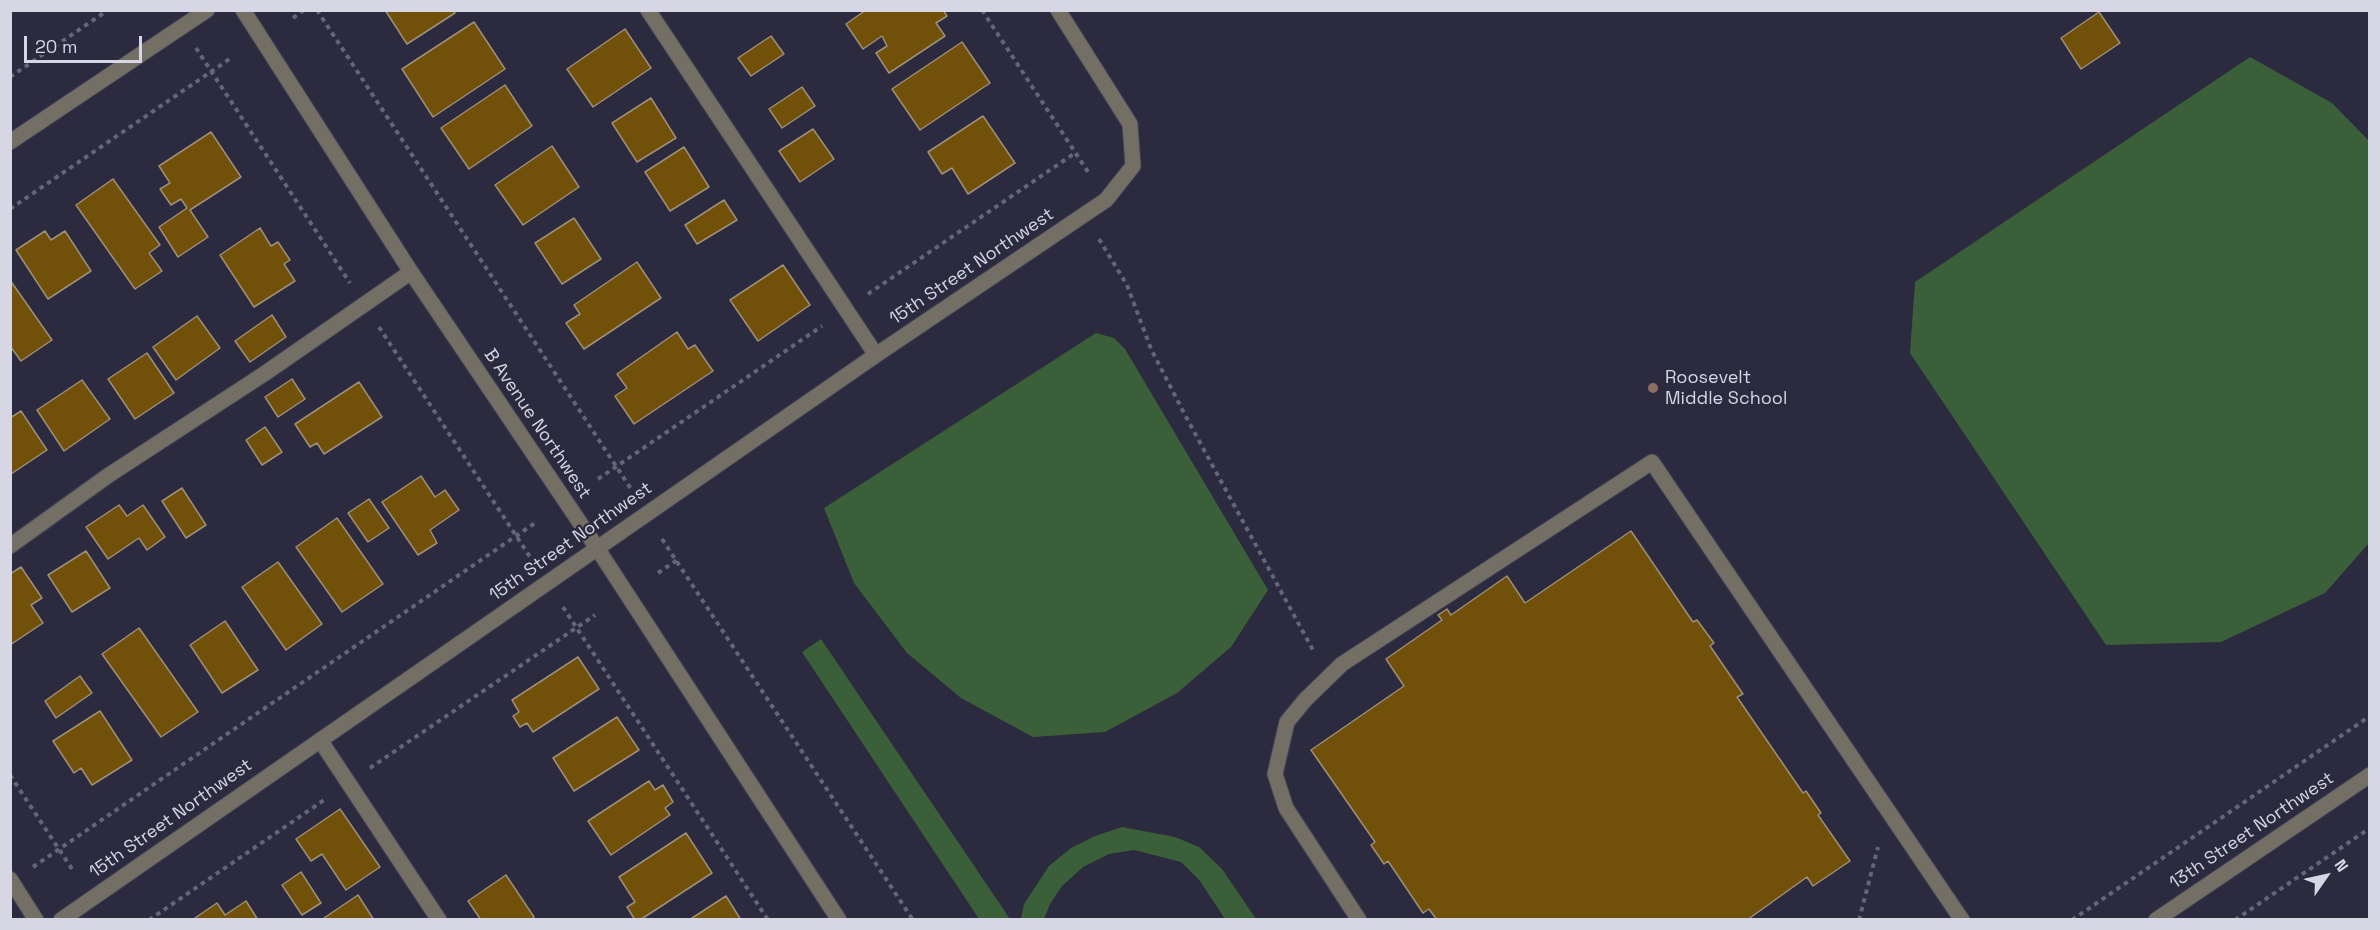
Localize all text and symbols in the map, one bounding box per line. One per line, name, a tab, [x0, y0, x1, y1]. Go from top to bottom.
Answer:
scale bar	[27, 24, 146, 62]
text: 20 m	[35, 35, 78, 58]
street label: 15th Street Northwest	[886, 204, 1058, 330]
street label: B Avenue Northwest	[479, 345, 595, 503]
place label: Roosevelt Middle School	[1665, 367, 1787, 410]
marker: Roosevelt Middle School	[1646, 381, 1660, 395]
street label: 15th Street Northwest	[486, 478, 656, 606]
street label: 15th Street Northwest	[86, 755, 256, 883]
street label: 13th Street Northwest	[2166, 768, 2338, 894]
north arrow	[2296, 846, 2356, 906]
text: N	[2330, 855, 2353, 876]

